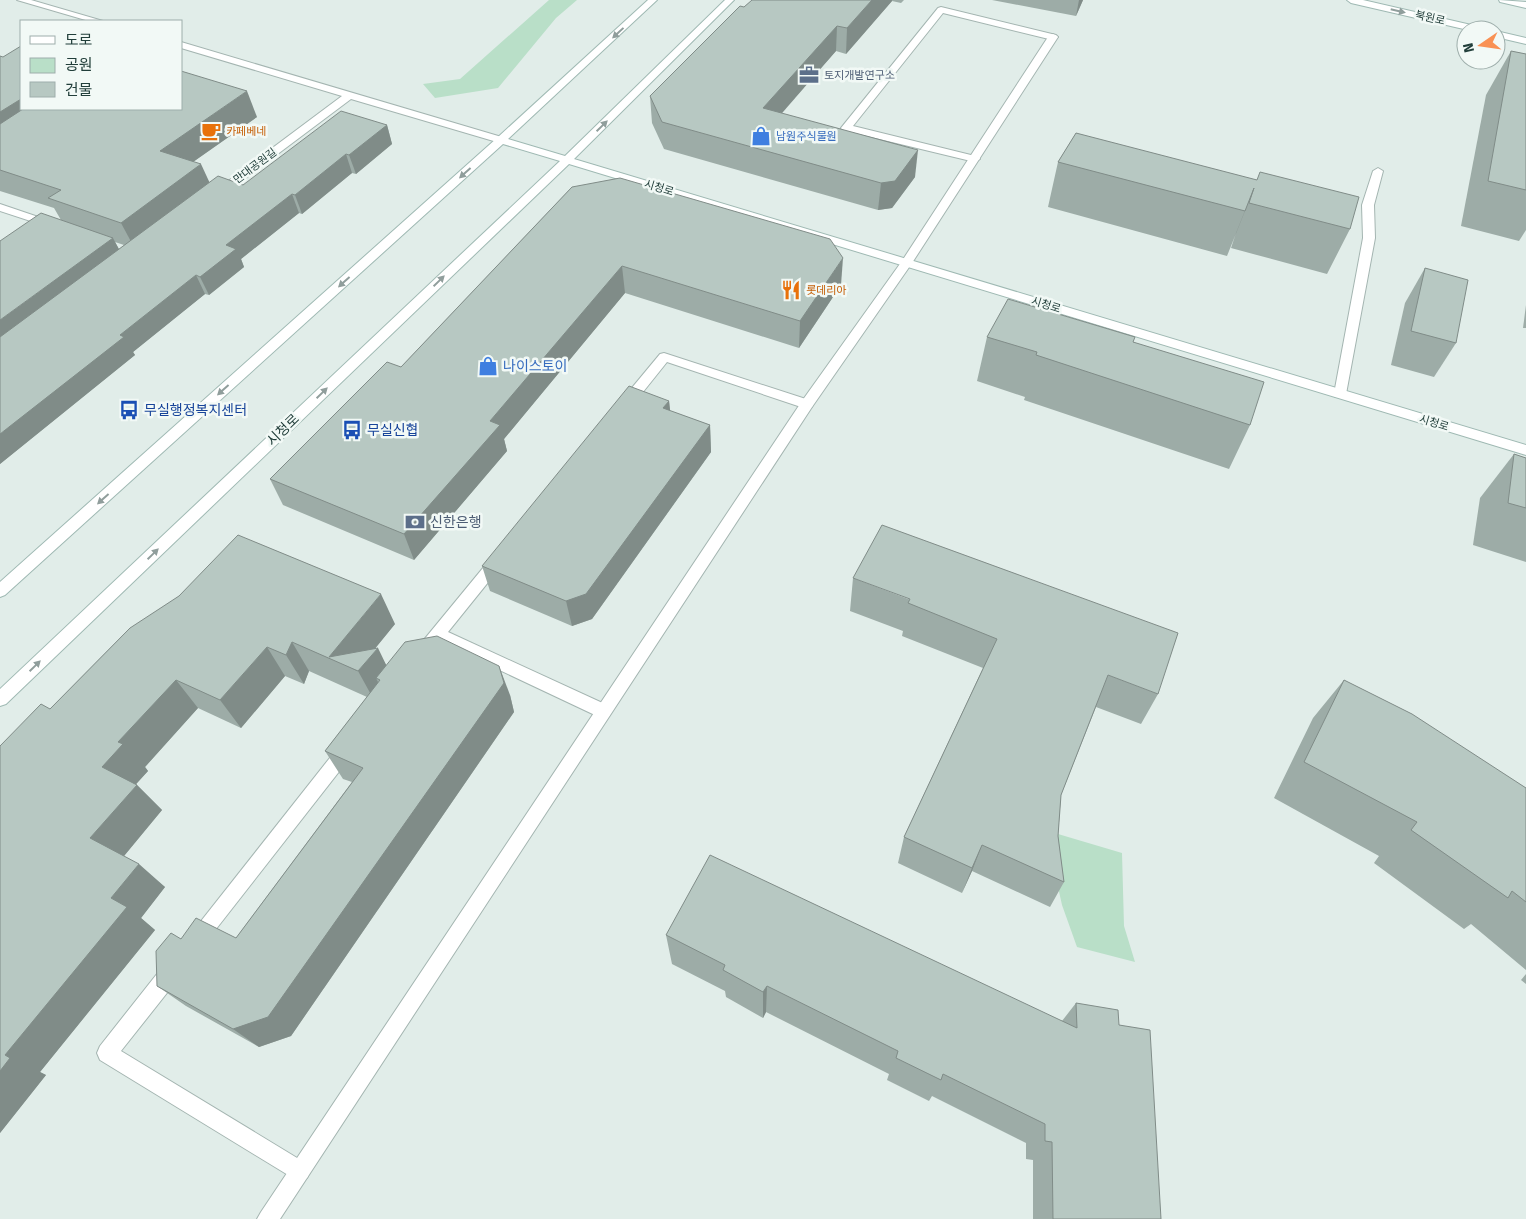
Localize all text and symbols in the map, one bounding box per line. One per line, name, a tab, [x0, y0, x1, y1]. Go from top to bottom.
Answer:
one-way arrow	[1391, 7, 1406, 15]
street label: 북원로	[1414, 8, 1446, 28]
legend	[20, 20, 182, 110]
north arrow	[1456, 20, 1506, 70]
one-way arrow	[612, 27, 624, 39]
text: 도로	[65, 31, 93, 49]
text: N	[1459, 41, 1478, 54]
text: 공원	[65, 56, 93, 74]
office icon: 토지개발연구소	[798, 64, 820, 86]
place label: 토지개발연구소	[824, 69, 895, 82]
text: 건물	[65, 81, 93, 99]
cafe icon: 카페베네	[200, 120, 222, 142]
one-way arrow	[596, 120, 608, 132]
place label: 카페베네	[226, 125, 266, 138]
shop icon: 남원주식물원	[750, 125, 772, 147]
place label: 남원주식물원	[776, 130, 837, 143]
street label: 만대공원길	[231, 146, 279, 186]
one-way arrow	[460, 167, 472, 179]
street label: 시청로	[643, 177, 675, 199]
one-way arrow	[433, 275, 445, 287]
one-way arrow	[338, 276, 351, 287]
restaurant icon: 롯데리아	[780, 279, 802, 301]
place label: 롯데리아	[806, 284, 846, 297]
street label: 시청로	[1030, 294, 1062, 316]
shop icon: 나이스토이	[477, 355, 499, 377]
place label: 나이스토이	[503, 358, 567, 375]
one-way arrow	[218, 384, 230, 396]
one-way arrow	[315, 387, 327, 399]
bus stop icon: 무실행정복지센터	[118, 399, 140, 421]
place label: 무실행정복지센터	[144, 402, 247, 419]
street label: 시청로	[263, 410, 303, 450]
street label: 시청로	[1418, 412, 1450, 434]
bus stop icon: 무실신협	[341, 419, 363, 441]
place label: 무실신협	[367, 422, 419, 439]
one-way arrow	[97, 493, 109, 505]
bank icon: 신한은행	[404, 511, 426, 533]
place label: 신한은행	[430, 514, 482, 531]
one-way arrow	[147, 548, 159, 560]
one-way arrow	[29, 660, 41, 672]

